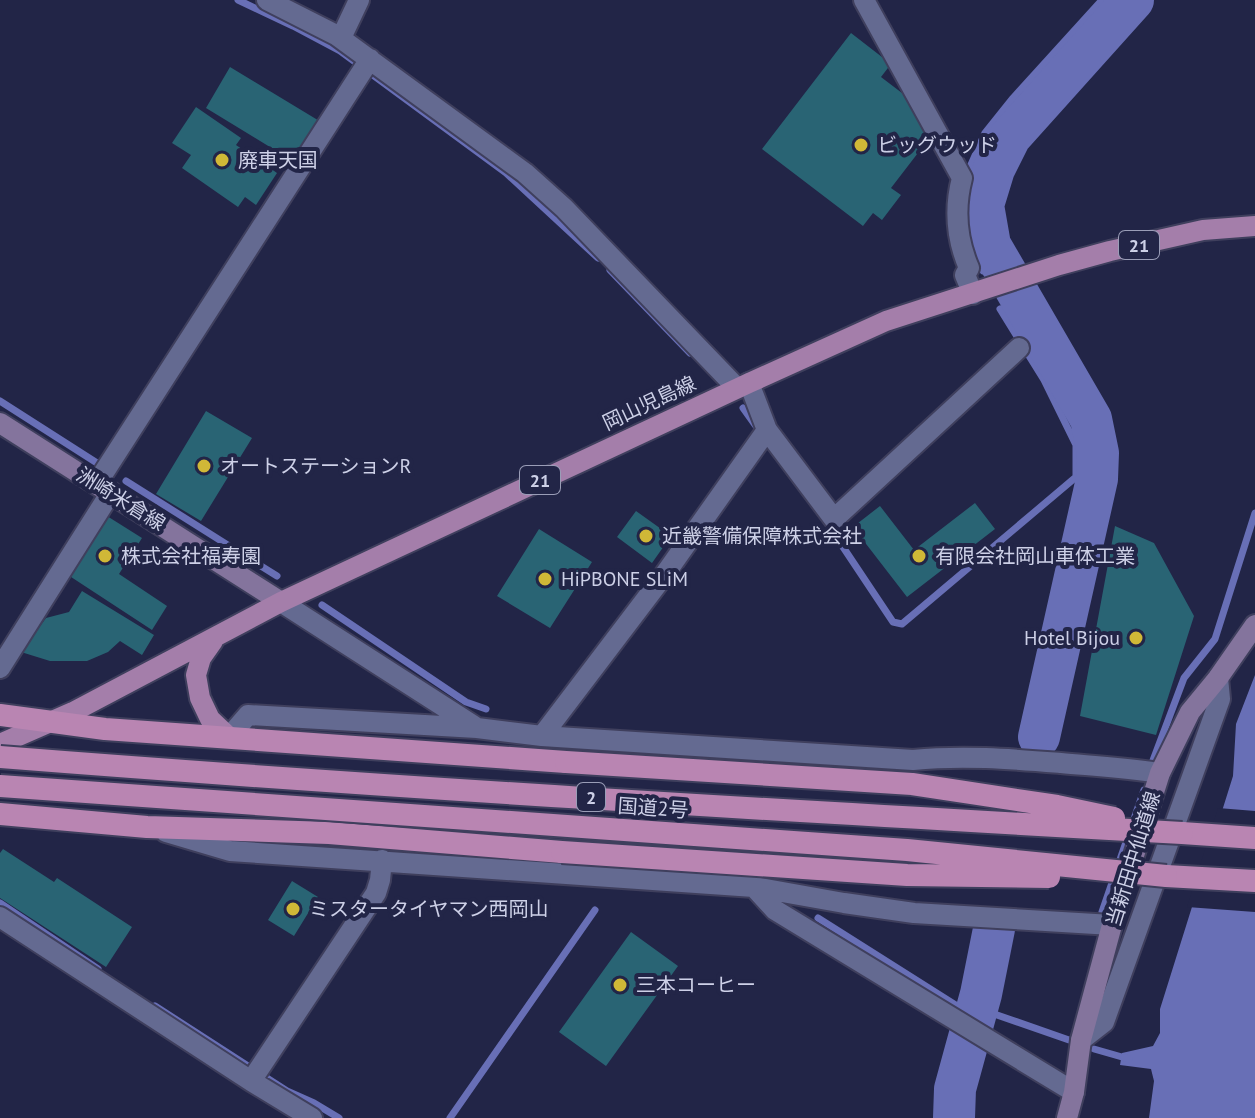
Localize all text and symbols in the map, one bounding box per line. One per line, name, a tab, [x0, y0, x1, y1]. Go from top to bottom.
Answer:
place label: ビッグウッド	[877, 132, 997, 158]
marker: ビッグウッド	[852, 136, 870, 154]
place label: 廃車天国	[238, 147, 318, 173]
marker: 廃車天国	[213, 151, 231, 169]
road number: 21	[1119, 231, 1159, 259]
street label: 岡山児島線	[598, 370, 700, 436]
place label: オートステーションR	[220, 453, 412, 479]
marker: オートステーションR	[195, 457, 213, 475]
street label: 洲崎米倉線	[72, 461, 170, 537]
road number: 21	[520, 466, 560, 494]
place label: 近畿警備保障株式会社	[662, 523, 862, 549]
marker: 近畿警備保障株式会社	[637, 527, 655, 545]
place label: 株式会社福寿園	[121, 543, 261, 569]
place label: 有限会社岡山車体工業	[935, 543, 1135, 569]
marker: 株式会社福寿園	[96, 547, 114, 565]
marker: 有限会社岡山車体工業	[910, 547, 928, 565]
place label: HiPBONE SLiM	[561, 566, 688, 592]
marker: HiPBONE SLiM	[536, 570, 554, 588]
place label: Hotel Bijou	[1024, 625, 1120, 651]
marker: Hotel Bijou	[1127, 629, 1145, 647]
road number: 2	[577, 783, 605, 811]
street label: 当新田中仙道線	[1100, 788, 1166, 930]
street label: 国道2号	[617, 793, 689, 823]
place label: ミスタータイヤマン西岡山	[309, 896, 548, 922]
marker: ミスタータイヤマン西岡山	[284, 900, 302, 918]
place label: 三本コーヒー	[636, 972, 756, 998]
marker: 三本コーヒー	[611, 976, 629, 994]

